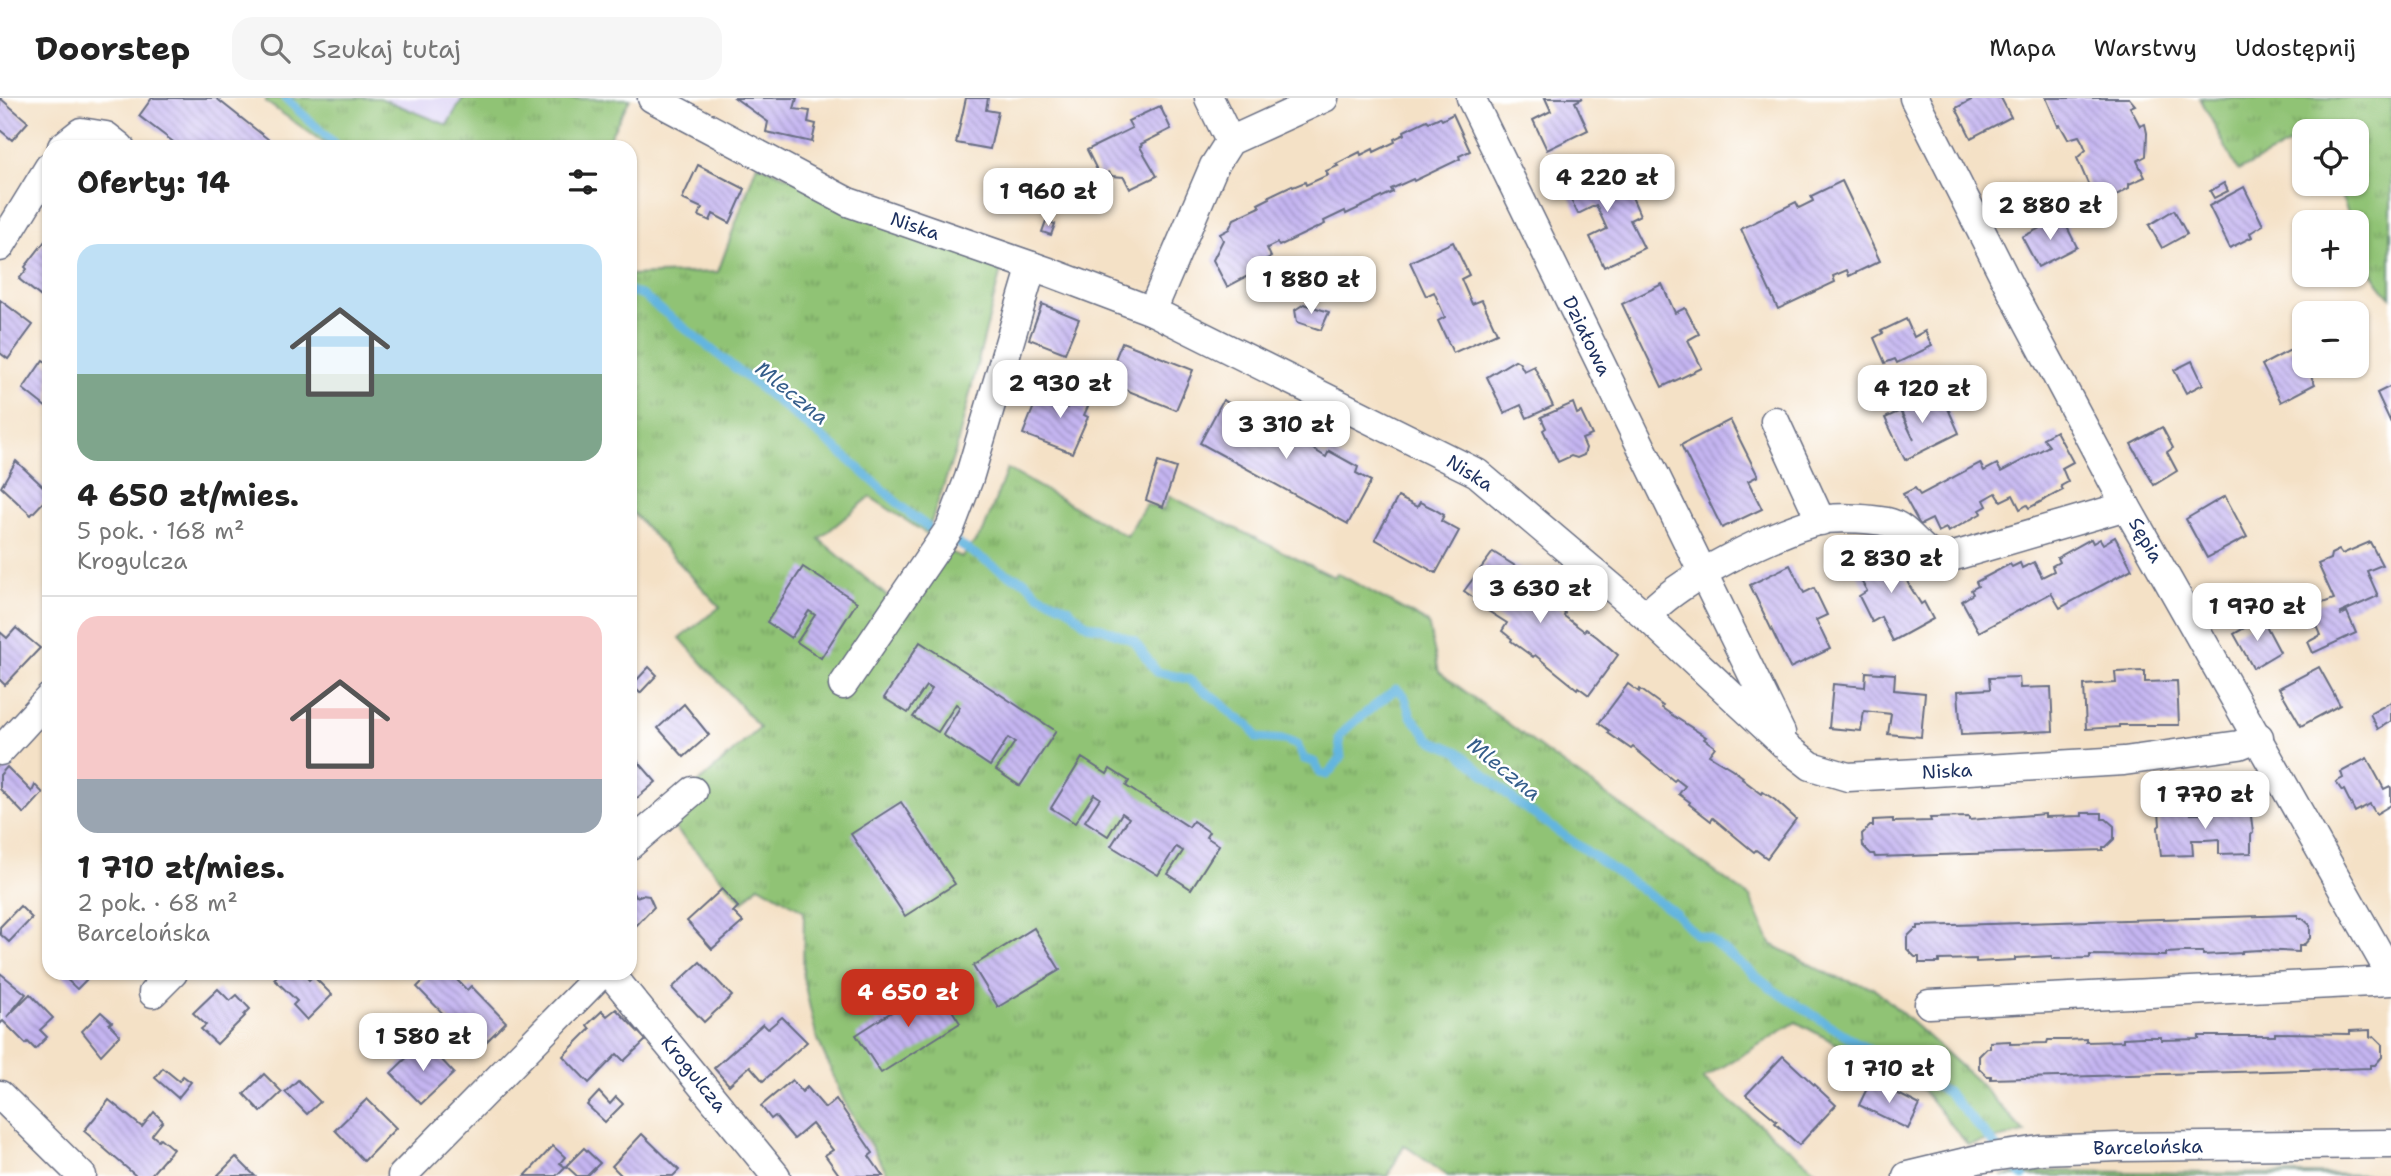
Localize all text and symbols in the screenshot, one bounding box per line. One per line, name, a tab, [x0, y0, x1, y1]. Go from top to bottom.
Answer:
search box	[232, 17, 722, 80]
text: Doorstep	[35, 26, 190, 71]
icon: search	[256, 29, 294, 67]
text: Szukaj tutaj	[312, 31, 461, 66]
text: Mapa	[1989, 32, 2056, 64]
text: Warstwy	[2094, 32, 2197, 64]
text: Udostępnij	[2235, 32, 2356, 64]
map controls	[2292, 119, 2369, 378]
button: locate	[2292, 119, 2369, 196]
pin: 4 220 zł	[1535, 155, 1679, 214]
text: Oferty: 14	[77, 162, 230, 203]
text: 4 220 zł	[1556, 162, 1658, 192]
icon: filters	[564, 163, 602, 201]
pin: 1 960 zł	[976, 169, 1120, 228]
text: 1 960 zł	[999, 176, 1097, 206]
pin: 2 880 zł	[1978, 183, 2122, 242]
text: 2 880 zł	[1998, 190, 2102, 220]
street label: Niska	[887, 206, 943, 246]
button: +	[2292, 210, 2369, 287]
pin: 1 880 zł	[1239, 256, 1383, 316]
text: 1 880 zł	[1262, 264, 1360, 294]
icon: home	[277, 289, 403, 415]
street label: Działowa	[1557, 292, 1617, 380]
button: −	[2292, 301, 2369, 378]
water label: Mleczna	[749, 355, 835, 431]
pin: 2 930 zł	[988, 360, 1132, 420]
pin: 4 120 zł	[1850, 366, 1994, 425]
text: 2 930 zł	[1008, 368, 1112, 398]
text: 4 120 zł	[1874, 373, 1970, 403]
pin: 3 310 zł	[1214, 402, 1358, 461]
text: 3 310 zł	[1238, 409, 1334, 439]
street label: Niska	[1442, 449, 1498, 497]
text: 4 650 zł/mies.	[77, 475, 299, 516]
street label: Sępia	[2123, 513, 2169, 567]
text: 5 pok. · 168 m²	[77, 516, 245, 546]
pin: 2 830 zł	[1819, 536, 1963, 595]
text: 2 830 zł	[1840, 543, 1943, 573]
text: Krogulcza	[77, 546, 188, 576]
pin: 3 630 zł	[1468, 566, 1612, 625]
text: 3 630 zł	[1489, 573, 1591, 603]
pin: 1 970 zł	[2185, 584, 2329, 643]
text: 1 970 zł	[2208, 591, 2306, 621]
icon: home	[277, 661, 403, 787]
water label: Mleczna	[1461, 731, 1547, 807]
street label: Niska	[1921, 757, 1973, 785]
pin: 1 770 zł	[2133, 772, 2277, 831]
text: 1 770 zł	[2156, 779, 2254, 809]
text: 1 710 zł/mies.	[77, 847, 285, 888]
text: 2 pok. · 68 m²	[77, 888, 238, 918]
text: Barcelońska	[77, 918, 210, 948]
pin: 4 650 zł	[836, 970, 980, 1029]
text: 4 650 zł	[857, 977, 959, 1007]
pin: 1 580 zł	[351, 1014, 495, 1073]
text: 1 580 zł	[375, 1021, 471, 1051]
street label: Krogulcza	[656, 1031, 733, 1117]
pin: 1 710 zł	[1817, 1046, 1961, 1105]
text: 1 710 zł	[1844, 1053, 1934, 1083]
street label: Barcelońska	[2093, 1134, 2203, 1160]

